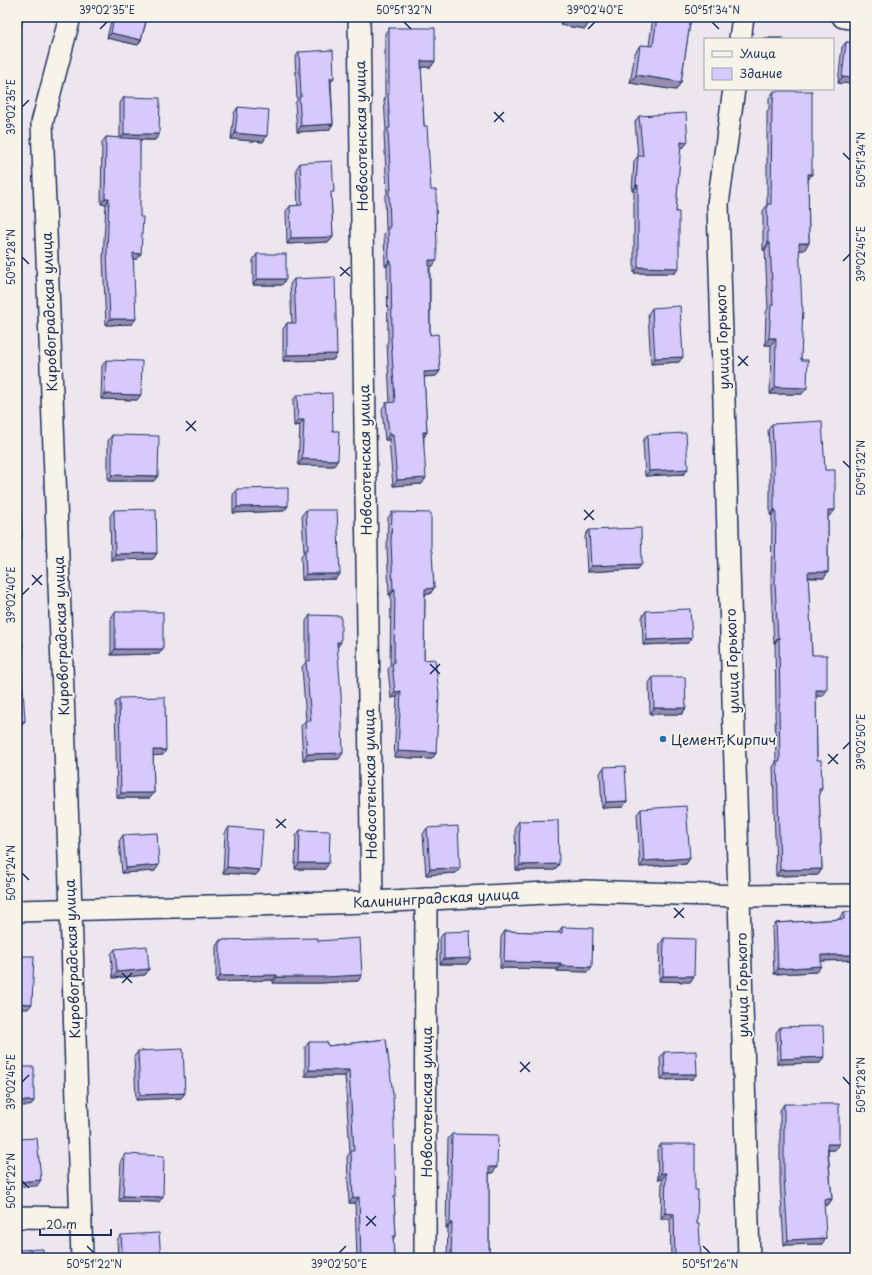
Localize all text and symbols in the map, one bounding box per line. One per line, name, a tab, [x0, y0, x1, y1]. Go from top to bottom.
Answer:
text: 39°02'35"E	[79, 2, 135, 17]
text: 50°51'32"N	[376, 2, 432, 17]
text: 39°02'40"E	[567, 2, 623, 17]
text: 50°51'34"N	[684, 2, 740, 17]
legend	[704, 38, 834, 90]
text: Улица	[740, 44, 776, 62]
street label: Новосотенская улица	[349, 60, 373, 212]
text: Здание	[740, 64, 782, 82]
text: 39°02'35"E	[3, 79, 18, 135]
text: 50°51'34"N	[853, 132, 868, 188]
text: 39°02'45"E	[853, 226, 868, 282]
text: 50°51'28"N	[3, 229, 18, 285]
street label: Кировоградская улица	[36, 232, 62, 392]
street label: улица Горького	[710, 284, 734, 390]
street label: Новосотенская улица	[353, 384, 377, 536]
text: 50°51'32"N	[853, 440, 868, 496]
street label: Кировоградская улица	[48, 556, 74, 716]
text: 39°02'40"E	[3, 567, 18, 623]
street label: улица Горького	[720, 608, 744, 714]
street label: Новосотенская улица	[358, 708, 382, 860]
text: 39°02'50"E	[853, 714, 868, 770]
place label: Цемент,Кирпич	[671, 729, 777, 750]
marker: Цемент,Кирпич	[658, 734, 668, 744]
text: 50°51'24"N	[3, 845, 18, 901]
street label: Кировоградская улица	[59, 879, 85, 1039]
street label: Калининградская улица	[352, 883, 520, 913]
street label: улица Горького	[731, 932, 753, 1038]
street label: Новосотенская улица	[416, 1026, 437, 1177]
text: 39°02'45"E	[3, 1054, 18, 1110]
text: 50°51'28"N	[853, 1057, 868, 1113]
text: 50°51'22"N	[3, 1153, 18, 1209]
scale bar	[40, 1211, 111, 1237]
text: 20 m	[46, 1215, 77, 1233]
text: 50°51'22"N	[66, 1256, 122, 1271]
text: 39°02'50"E	[311, 1256, 367, 1271]
text: 50°51'26"N	[682, 1256, 738, 1271]

